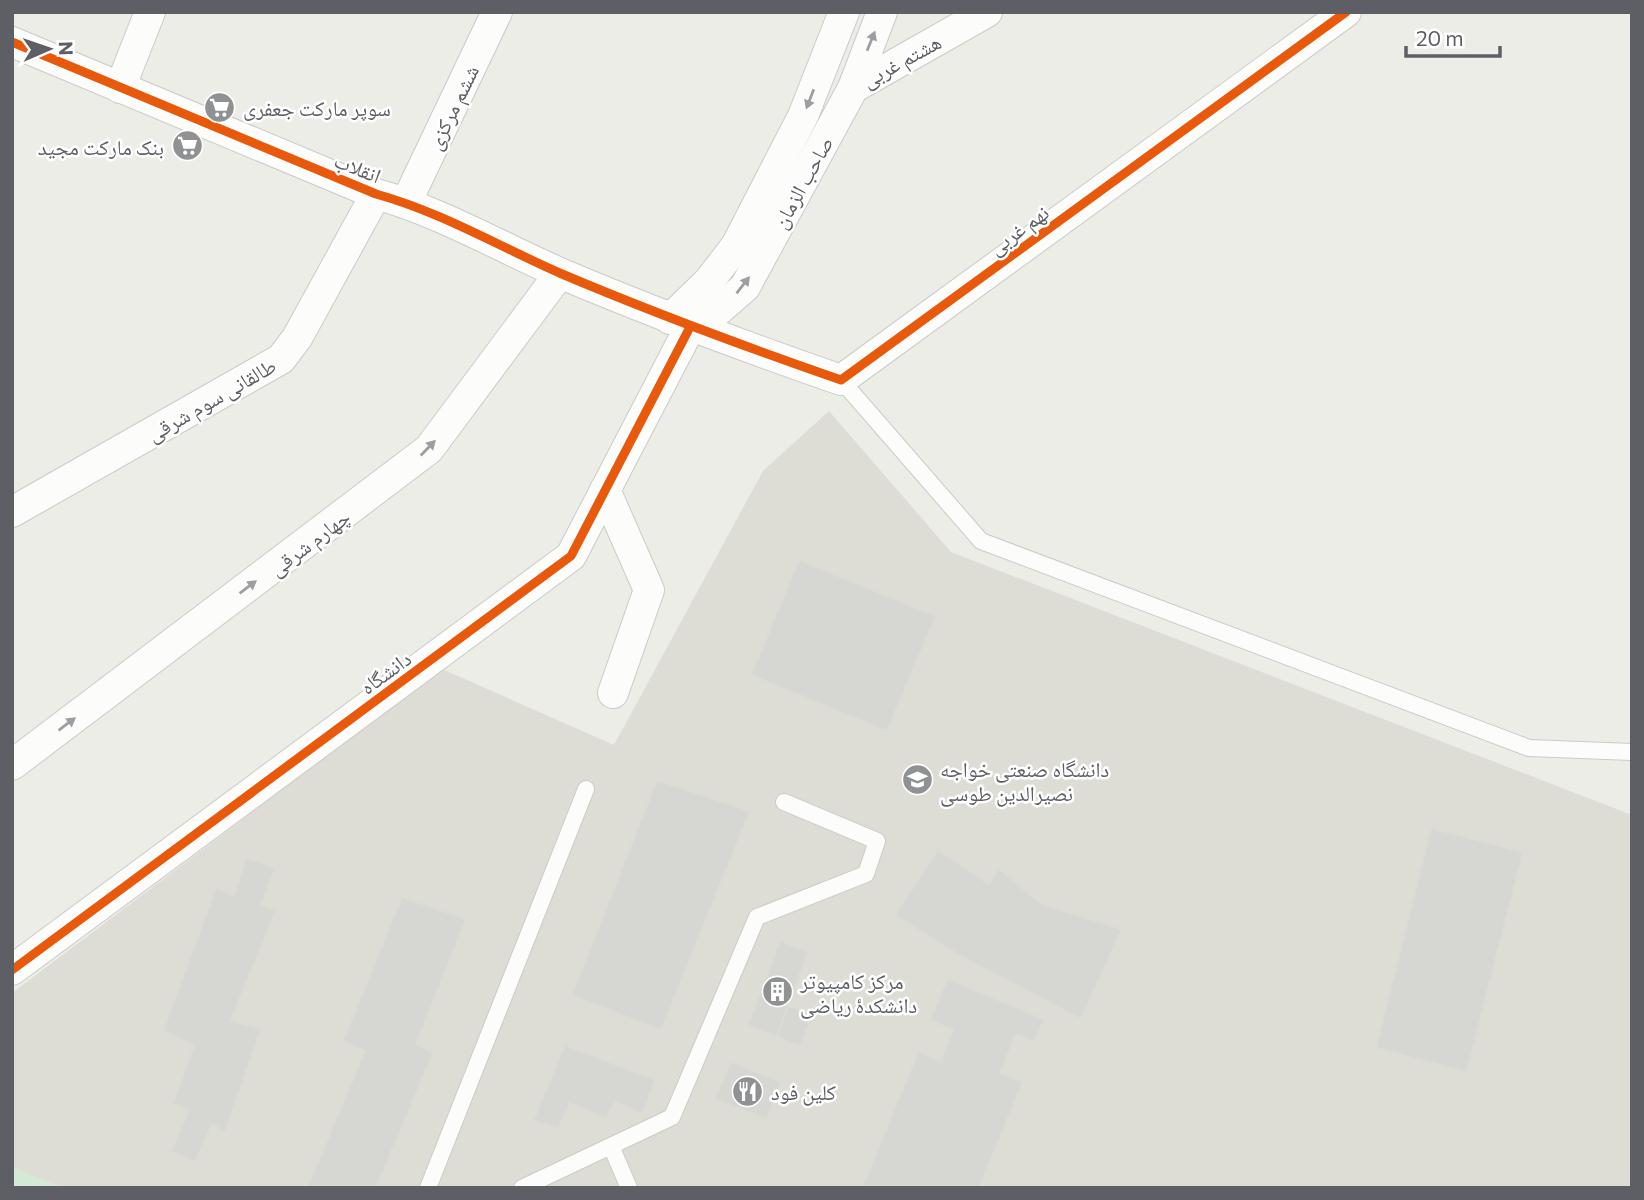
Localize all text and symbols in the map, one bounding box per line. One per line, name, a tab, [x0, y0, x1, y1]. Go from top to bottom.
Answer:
north arrow	[14, 14, 84, 84]
scale bar	[1406, 14, 1500, 58]
text: 20 m	[1416, 25, 1464, 50]
street label: هشتم غربی	[857, 28, 946, 95]
one-way arrow	[865, 30, 876, 51]
text: N	[55, 41, 78, 56]
street label: ششم مرکزی	[421, 61, 486, 155]
one-way arrow	[805, 88, 816, 109]
supermarket icon: سوپر مارکت جعفری	[203, 90, 237, 124]
place label: سوپر مارکت جعفری	[243, 95, 391, 121]
supermarket icon: بنک‌ مارکت مجید	[170, 129, 204, 163]
street label: صاحب الزمان	[766, 132, 838, 233]
place label: بنک‌ مارکت مجید	[38, 134, 164, 159]
street label: انقلاب	[331, 146, 385, 188]
street label: نهم غربی	[983, 199, 1055, 262]
one-way arrow	[735, 277, 750, 295]
street label: طالقانی سوم شرقی	[142, 352, 281, 449]
one-way arrow	[420, 440, 437, 457]
street label: چهارم شرقی	[264, 504, 356, 583]
one-way arrow	[239, 580, 257, 595]
street label: دانشگاه	[355, 645, 415, 699]
one-way arrow	[58, 718, 76, 732]
place label: دانشگاه صنعتی خواجه نصیرالدین طوسی	[940, 756, 1109, 807]
school or university icon: دانشگاه صنعتی خواجه نصیرالدین طوسی	[900, 763, 934, 797]
place label: مرکز کامپیوتر دانشکدهٔ ریاضی	[799, 968, 917, 1019]
building icon: مرکز کامپیوتر دانشکدهٔ ریاضی	[760, 975, 794, 1009]
restaurant icon: کلین فود	[731, 1074, 765, 1108]
place label: کلین فود	[771, 1079, 836, 1106]

